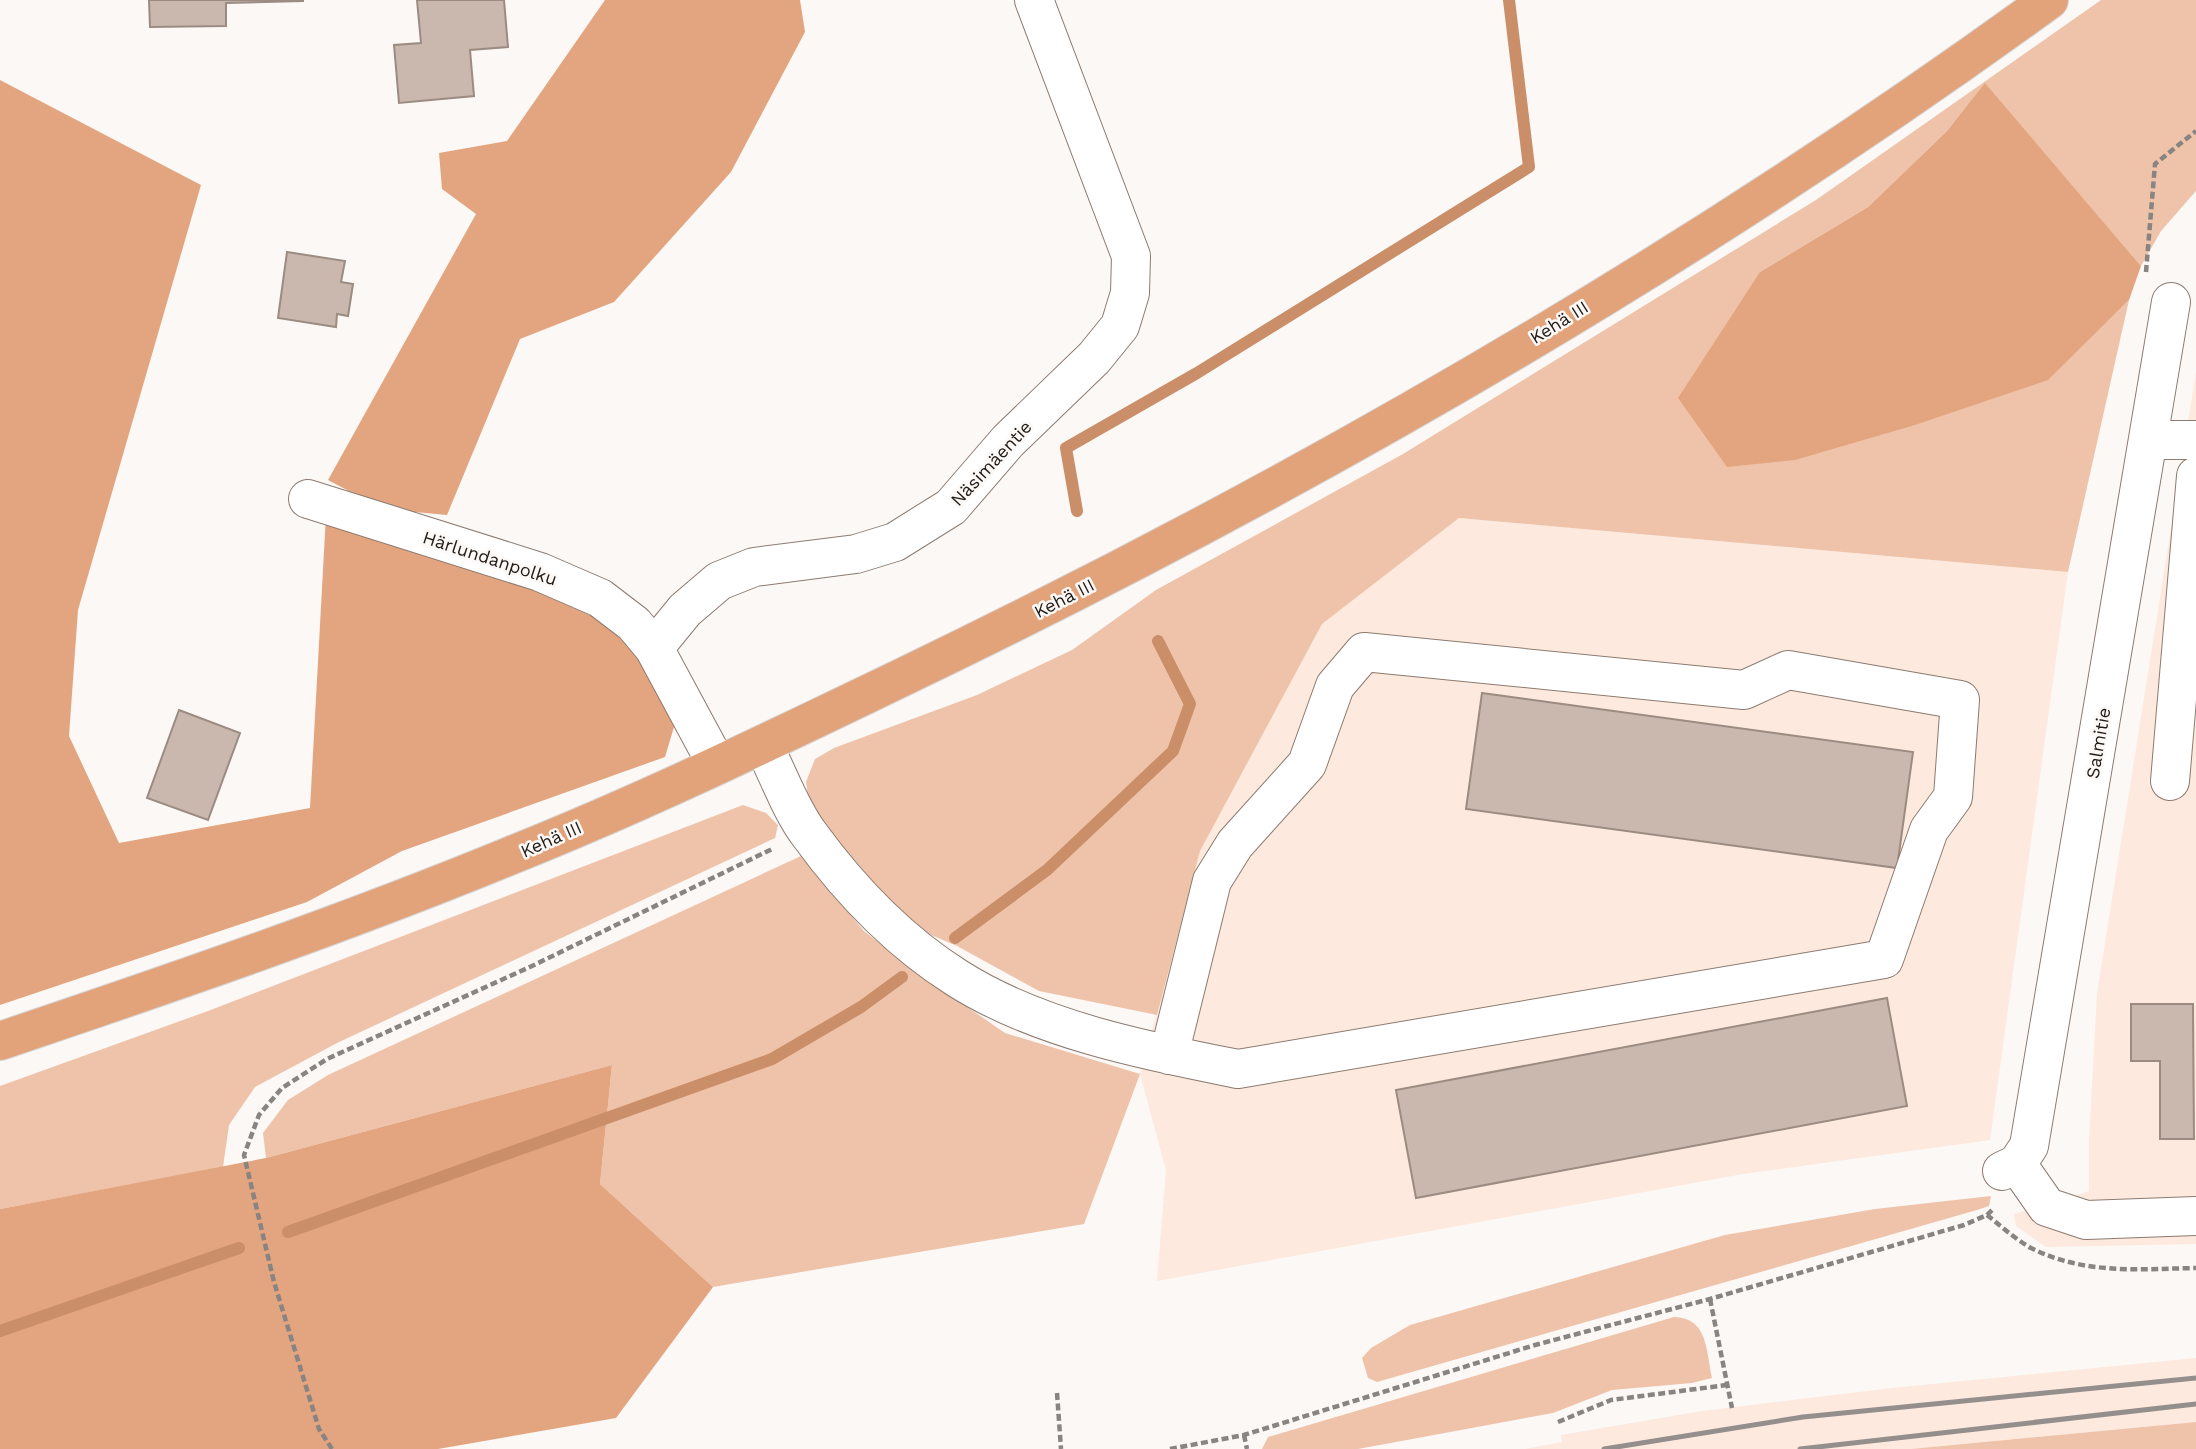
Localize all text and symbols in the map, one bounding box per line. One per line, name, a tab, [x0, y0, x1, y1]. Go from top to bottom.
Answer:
street label: Kehä III	[1526, 296, 1592, 348]
street label: Näsimäentie	[946, 416, 1036, 510]
street label: Härlundanpolku	[420, 526, 560, 590]
street label: Kehä III	[1031, 574, 1097, 622]
street label: Salmitie	[2081, 706, 2115, 780]
street label: Kehä III	[517, 816, 585, 862]

